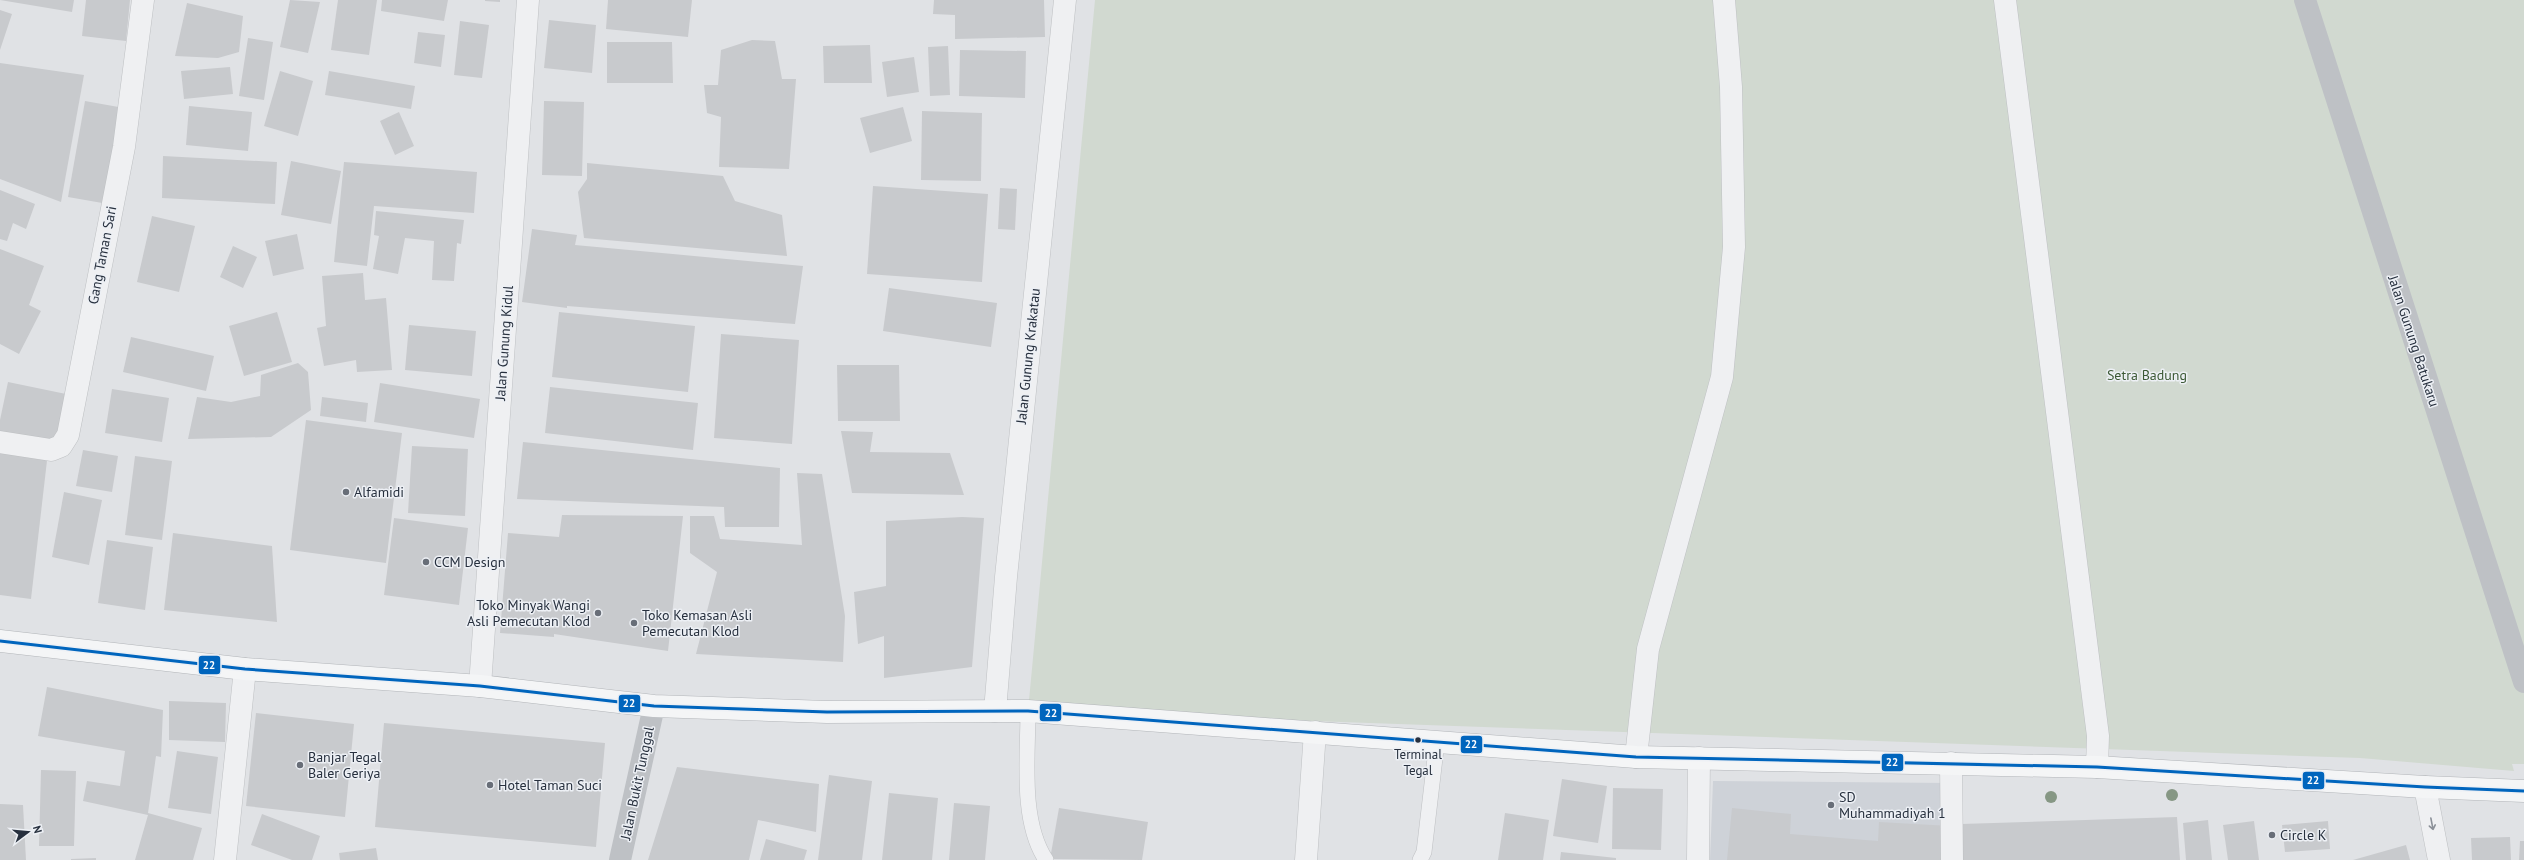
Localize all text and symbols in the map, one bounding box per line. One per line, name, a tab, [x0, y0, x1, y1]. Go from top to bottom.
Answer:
street label: Gang Taman Sari	[84, 204, 120, 306]
street label: Jalan Gunung Batukaru	[2384, 272, 2444, 409]
street label: Jalan Gunung Kidul	[491, 285, 517, 402]
street label: Jalan Gunung Krakatau	[1012, 287, 1044, 426]
park label: Setra Badung	[2107, 366, 2187, 384]
place label: Alfamidi	[354, 483, 404, 501]
marker: Alfamidi	[341, 487, 351, 497]
place label: CCM Design	[434, 553, 506, 571]
marker: CCM Design	[421, 557, 431, 567]
place label: Toko Minyak Wangi Asli Pemecutan Klod	[467, 596, 590, 630]
place label: Toko Kemasan Asli Pemecutan Klod	[642, 606, 752, 640]
marker: Toko Minyak Wangi Asli Pemecutan Klod	[593, 608, 603, 618]
marker: Toko Kemasan Asli Pemecutan Klod	[629, 618, 639, 628]
line badge: 22	[198, 655, 221, 675]
text: 22	[203, 658, 215, 672]
line badge: 22	[618, 694, 641, 713]
text: 22	[623, 696, 635, 710]
line badge: 22	[1039, 703, 1062, 722]
text: 22	[1045, 706, 1057, 720]
street label: Jalan Bukit Tunggal	[616, 725, 658, 842]
marker: Terminal Tegal	[1413, 735, 1423, 745]
line badge: 22	[1460, 735, 1483, 754]
text: 22	[1465, 737, 1477, 751]
place label: Terminal Tegal	[1394, 746, 1442, 779]
place label: Banjar Tegal Baler Geriya	[308, 748, 381, 782]
line badge: 22	[1881, 753, 1904, 772]
text: 22	[1886, 755, 1898, 769]
marker: Banjar Tegal Baler Geriya	[295, 760, 305, 770]
line badge: 22	[2302, 771, 2325, 790]
text: 22	[2307, 773, 2319, 787]
place label: Hotel Taman Suci	[498, 776, 602, 794]
marker: Hotel Taman Suci	[485, 780, 495, 790]
place label: SD Muhammadiyah 1	[1839, 788, 1946, 822]
marker: SD Muhammadiyah 1	[1826, 800, 1836, 810]
north arrow	[8, 812, 48, 852]
one-way arrow	[2428, 817, 2436, 830]
text: N	[30, 824, 45, 835]
place label: Circle K	[2280, 826, 2327, 844]
marker: Circle K	[2267, 830, 2277, 840]

